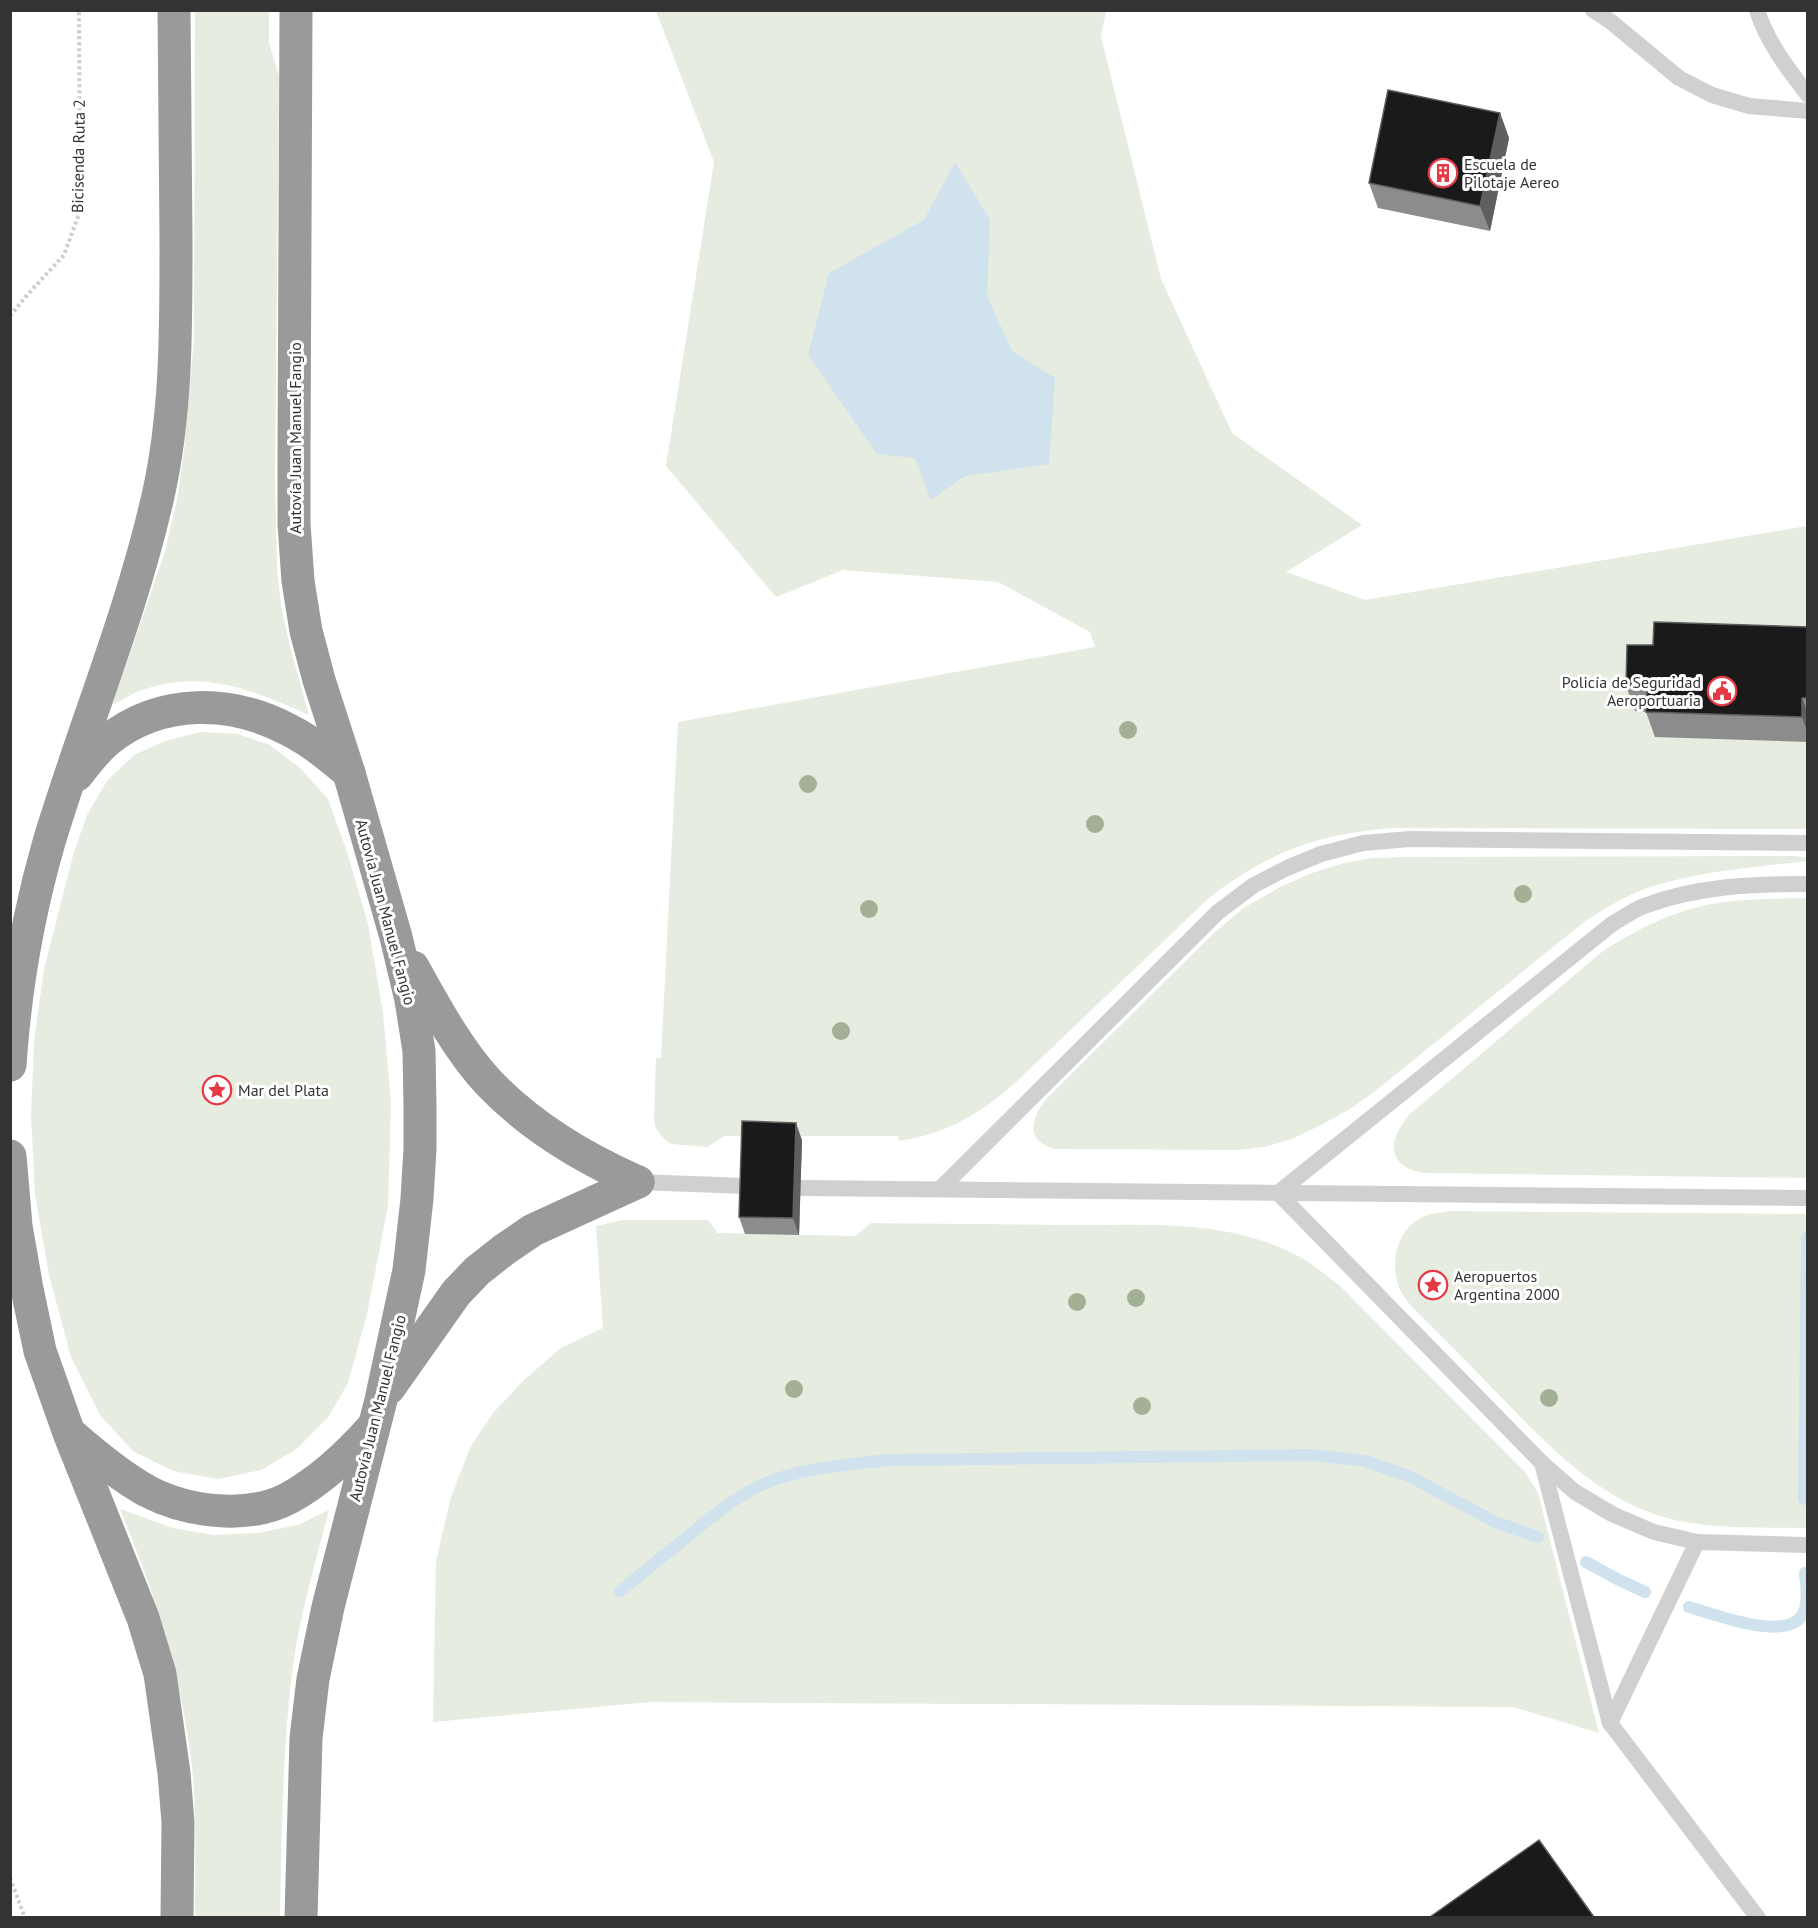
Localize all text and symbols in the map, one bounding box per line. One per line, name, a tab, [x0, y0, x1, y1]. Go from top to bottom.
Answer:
street label: Bicisenda Ruta 2	[67, 99, 89, 213]
place label: Escuela de Pilotaje Aereo	[1464, 154, 1559, 192]
building icon: Escuela de Pilotaje Aereo	[1427, 157, 1459, 189]
street label: Autovía Juan Manuel Fangio	[285, 342, 305, 534]
place label: Policía de Seguridad Aeroportuaria	[1562, 672, 1701, 710]
public building icon: Policía de Seguridad Aeroportuaria	[1706, 675, 1738, 707]
street label: Autovía Juan Manuel Fangio	[352, 817, 420, 1007]
place icon: Mar del Plata	[201, 1074, 233, 1106]
place label: Mar del Plata	[238, 1080, 329, 1100]
place label: Aeropuertos Argentina 2000	[1454, 1266, 1560, 1304]
place icon: Aeropuertos Argentina 2000	[1417, 1269, 1449, 1301]
street label: Autovía Juan Manuel Fangio	[344, 1313, 410, 1503]

